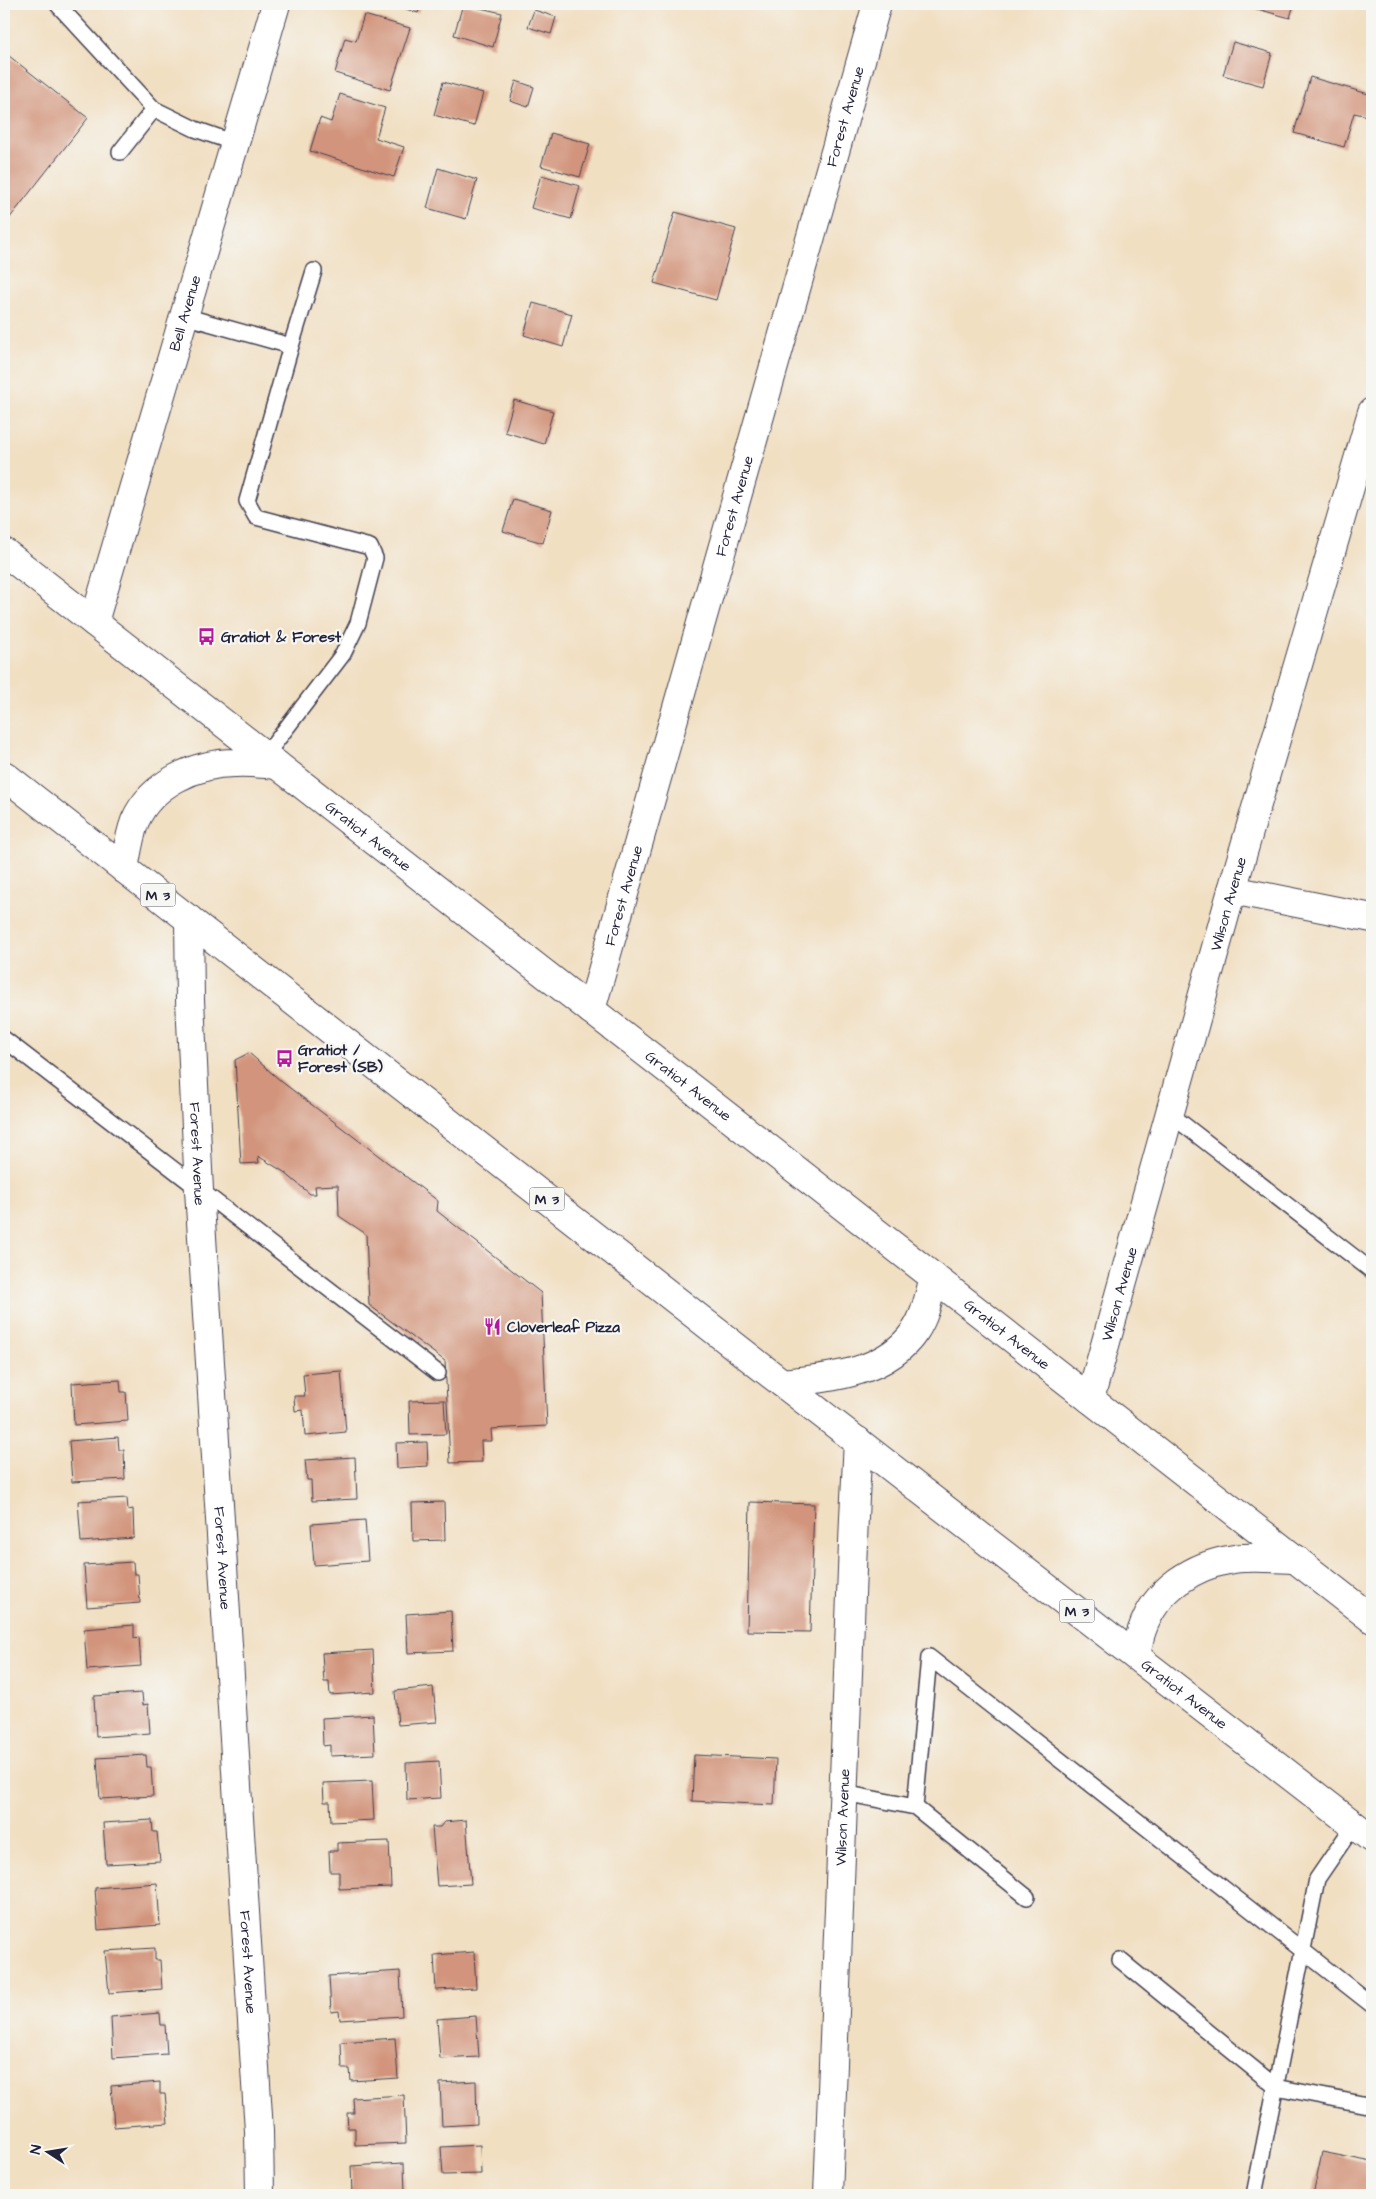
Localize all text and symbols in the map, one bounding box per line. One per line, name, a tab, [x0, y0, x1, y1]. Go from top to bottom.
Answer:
street label: Forest Avenue	[821, 64, 870, 169]
street label: Bell Avenue	[164, 273, 207, 354]
street label: Forest Avenue	[711, 453, 759, 559]
bus stop icon: Gratiot & Forest	[197, 627, 217, 647]
place label: Gratiot & Forest	[221, 627, 342, 648]
street label: Gratiot Avenue	[321, 796, 415, 877]
street label: Forest Avenue	[600, 843, 648, 948]
street label: Wilson Avenue	[1205, 854, 1252, 954]
road number: M 3	[140, 884, 176, 906]
place label: Gratiot / Forest (SB)	[298, 1040, 384, 1078]
street label: Gratiot Avenue	[641, 1046, 736, 1126]
bus stop icon: Gratiot / Forest (SB)	[274, 1049, 294, 1069]
street label: Forest Avenue	[184, 1102, 210, 1206]
road number: M 3	[530, 1188, 564, 1210]
street label: Wilson Avenue	[1097, 1245, 1143, 1344]
street label: Gratiot Avenue	[959, 1294, 1054, 1375]
restaurant icon: Cloverleaf Pizza	[483, 1317, 503, 1337]
place label: Cloverleaf Pizza	[507, 1317, 620, 1338]
street label: Forest Avenue	[208, 1506, 236, 1610]
road number: M 3	[1060, 1600, 1094, 1622]
street label: Gratiot Avenue	[1137, 1654, 1232, 1735]
street label: Wilson Avenue	[831, 1768, 855, 1866]
street label: Forest Avenue	[234, 1910, 262, 2015]
north arrow	[22, 2126, 72, 2176]
text: N	[26, 2143, 47, 2156]

